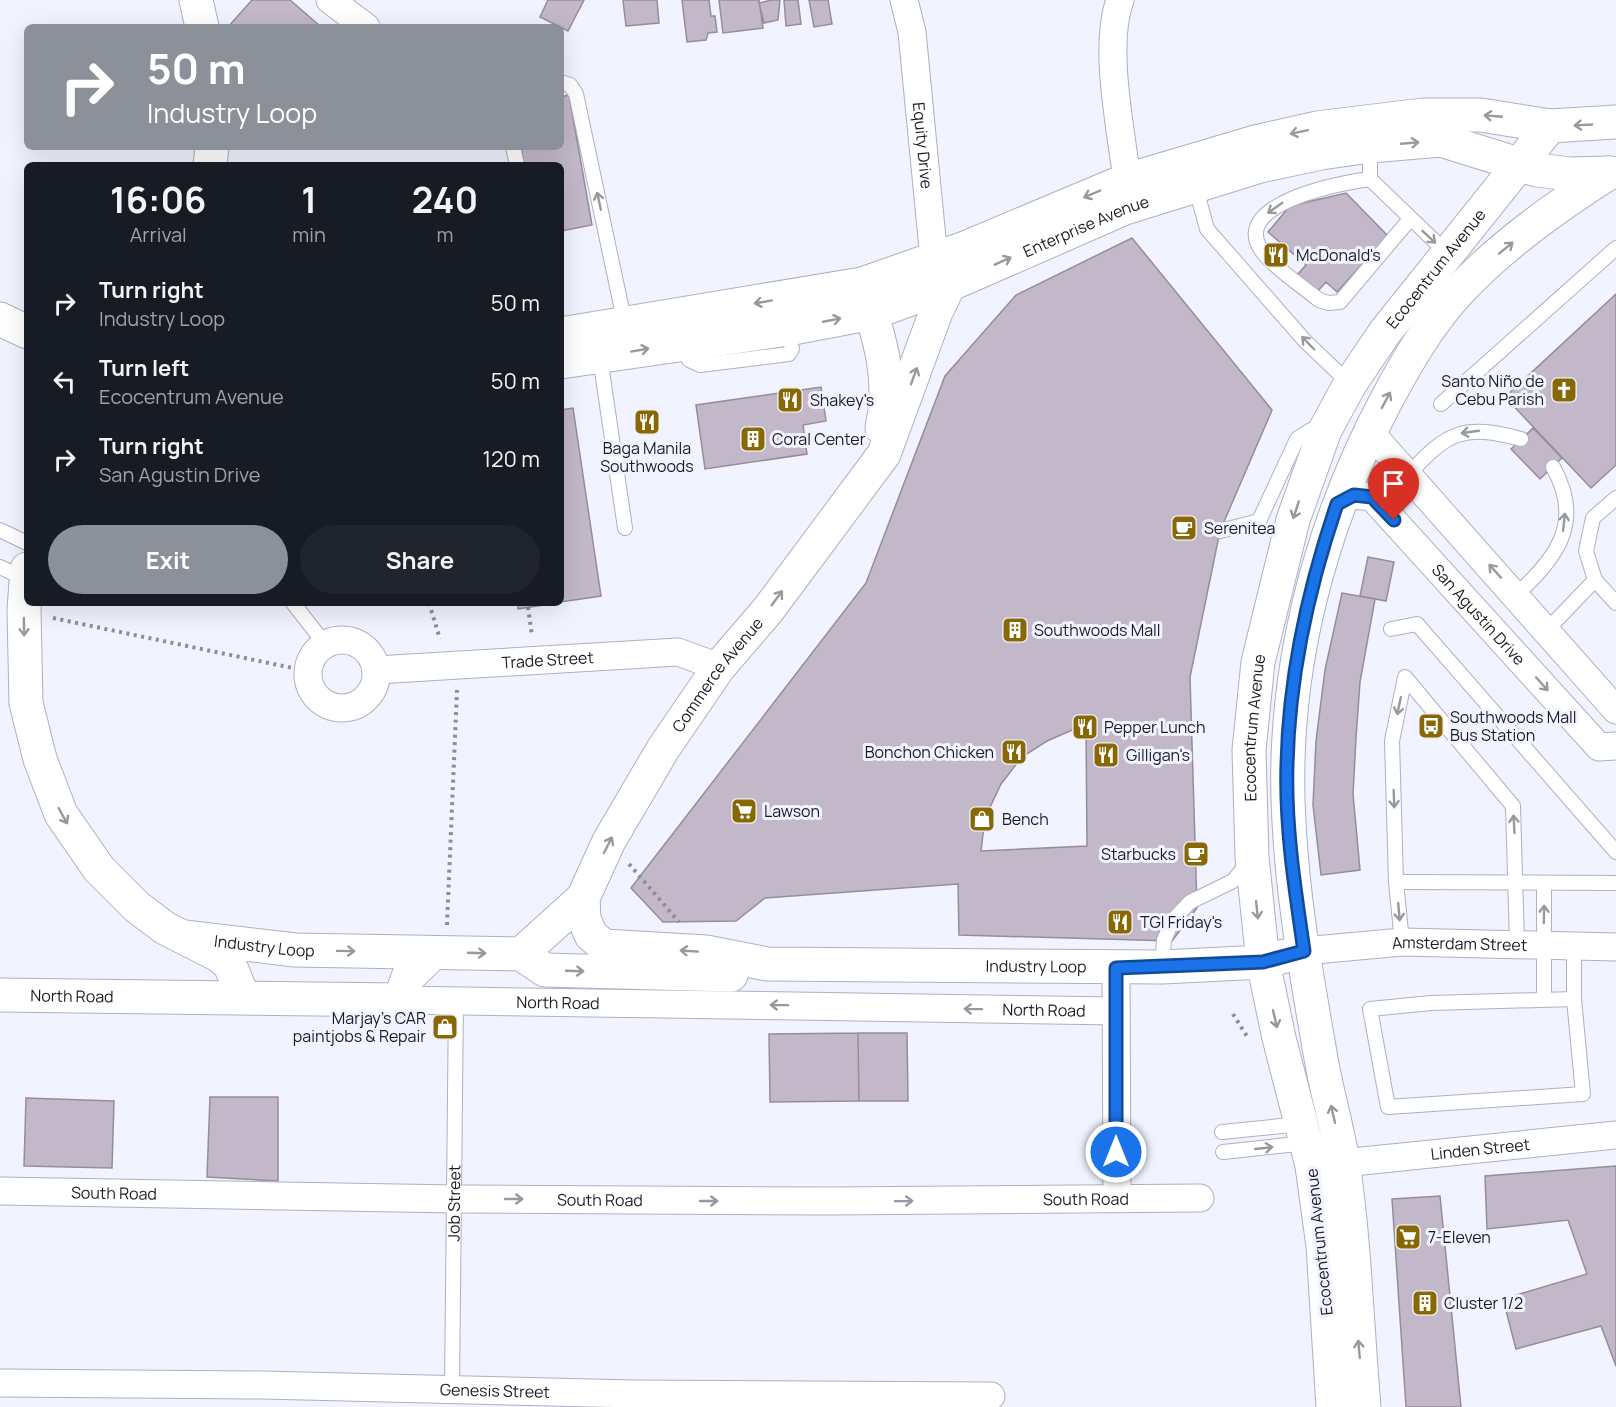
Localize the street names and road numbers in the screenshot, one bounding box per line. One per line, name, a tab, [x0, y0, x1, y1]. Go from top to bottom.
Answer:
street label: Equity Drive	[908, 101, 938, 190]
street label: Enterprise Avenue	[1020, 190, 1152, 262]
street label: Ecocentrum Avenue	[1381, 204, 1491, 333]
street label: San Agustin Drive	[1427, 559, 1530, 670]
street label: Commerce Avenue	[667, 613, 768, 737]
street label: Trade Street	[501, 646, 594, 673]
street label: Ecocentrum Avenue	[1238, 652, 1271, 802]
street label: Industry Loop	[213, 930, 315, 961]
street label: Amsterdam Street	[1391, 931, 1528, 956]
street label: Industry Loop	[986, 955, 1087, 977]
street label: North Road	[30, 984, 114, 1007]
street label: North Road	[516, 991, 600, 1014]
street label: North Road	[1002, 998, 1086, 1022]
street label: Linden Street	[1430, 1133, 1531, 1165]
street label: Job Street	[443, 1165, 465, 1241]
street label: Ecocentrum Avenue	[1300, 1167, 1338, 1317]
street label: South Road	[71, 1181, 157, 1205]
street label: South Road	[1043, 1188, 1129, 1210]
street label: South Road	[557, 1189, 643, 1211]
street label: Genesis Street	[440, 1378, 550, 1403]

